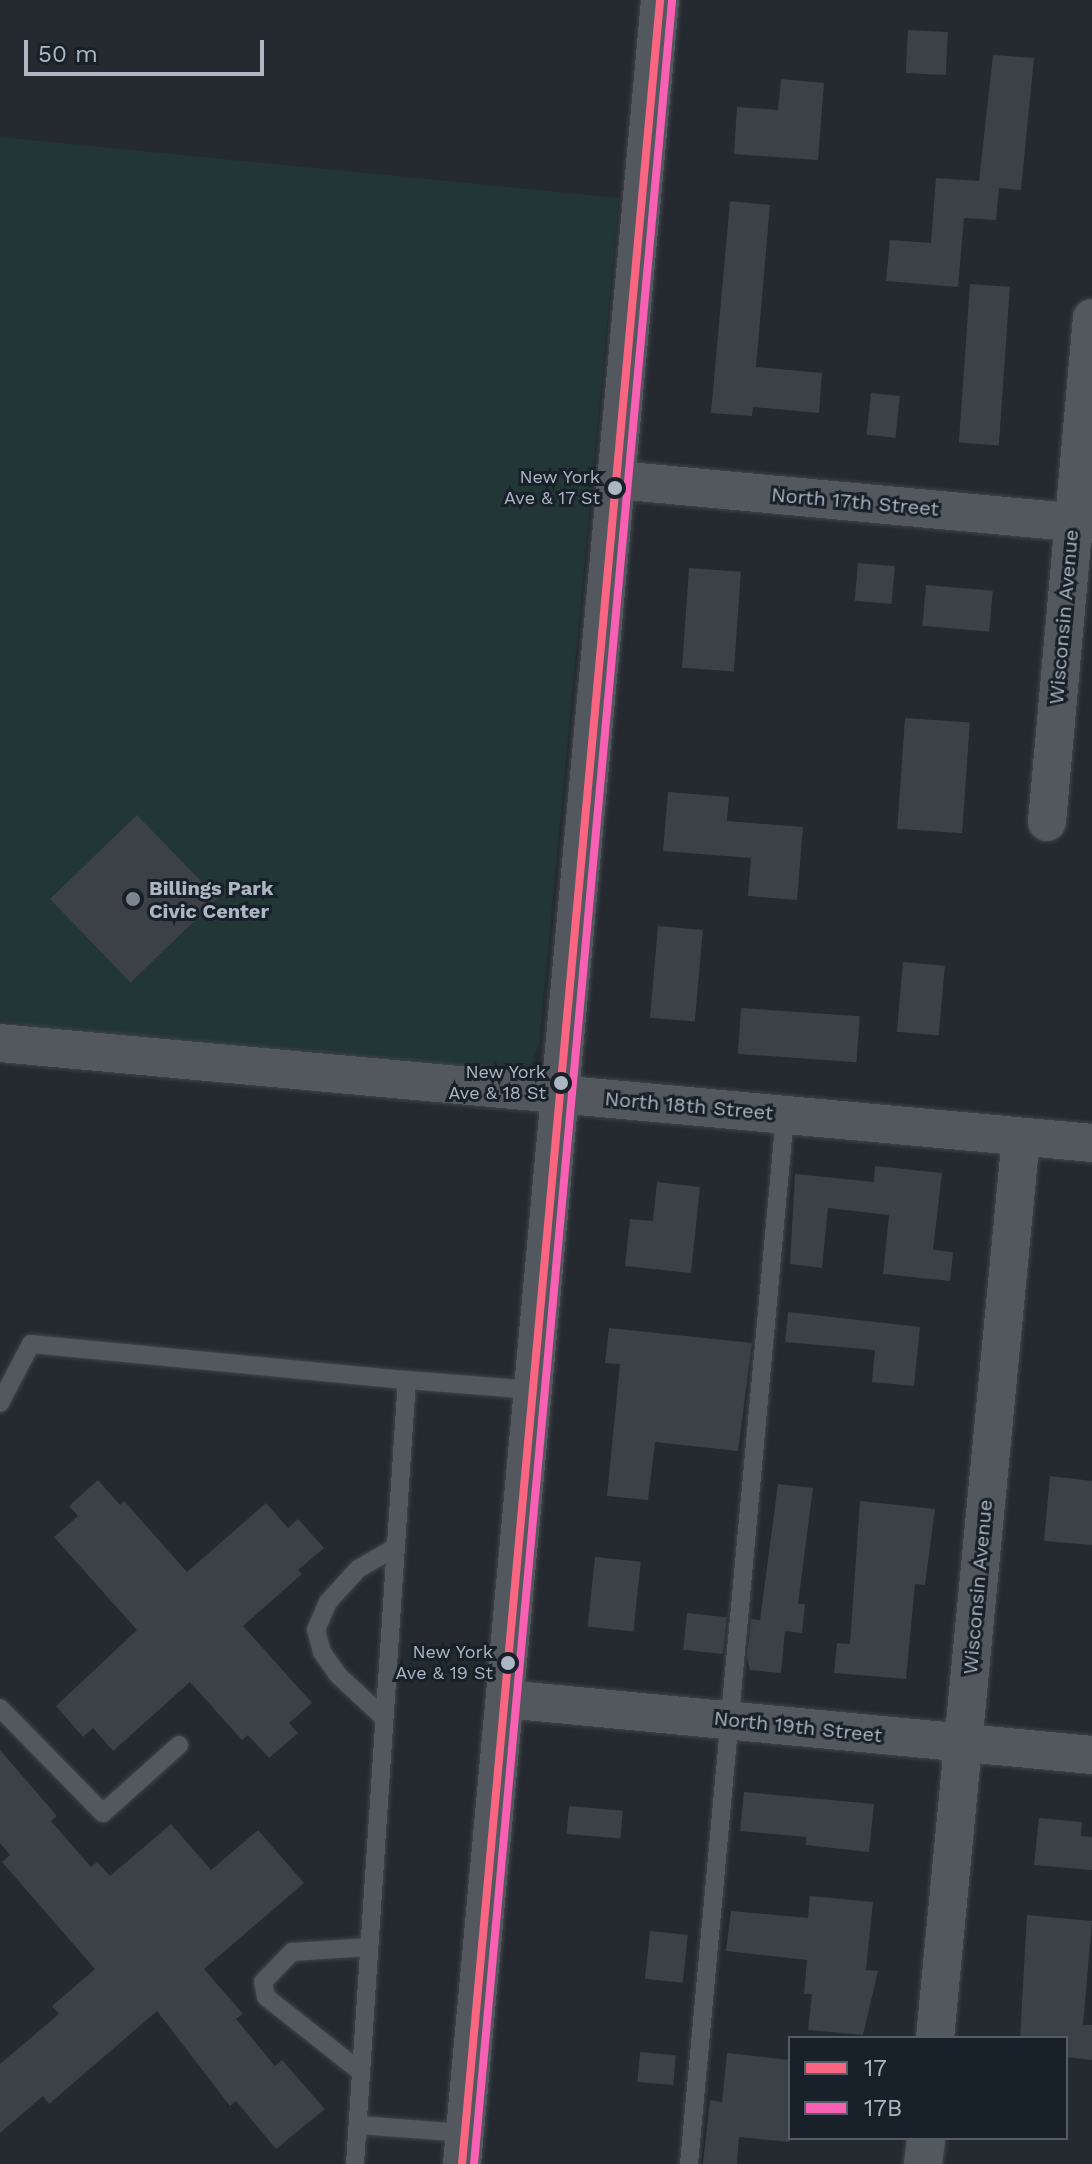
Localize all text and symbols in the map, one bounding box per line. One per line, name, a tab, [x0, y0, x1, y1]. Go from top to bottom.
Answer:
scale bar	[28, 24, 268, 74]
text: 50 m	[38, 40, 98, 68]
place label: New York Ave & 17 St	[503, 467, 600, 510]
marker: New York Ave & 17 St	[607, 480, 623, 496]
street label: North 17th Street	[770, 483, 940, 521]
street label: Wisconsin Avenue	[1044, 528, 1084, 706]
place label: Billings Park Civic Center	[149, 876, 273, 923]
marker: Billings Park Civic Center	[124, 890, 142, 908]
place label: New York Ave & 18 St	[448, 1062, 546, 1104]
marker: New York Ave & 18 St	[553, 1075, 569, 1091]
street label: North 18th Street	[603, 1087, 775, 1125]
street label: Wisconsin Avenue	[958, 1498, 998, 1676]
place label: New York Ave & 19 St	[395, 1642, 493, 1684]
marker: New York Ave & 19 St	[500, 1655, 516, 1671]
street label: North 19th Street	[712, 1706, 884, 1748]
legend	[788, 2036, 1068, 2140]
text: 17	[864, 2054, 887, 2082]
text: 17B	[864, 2094, 903, 2122]

